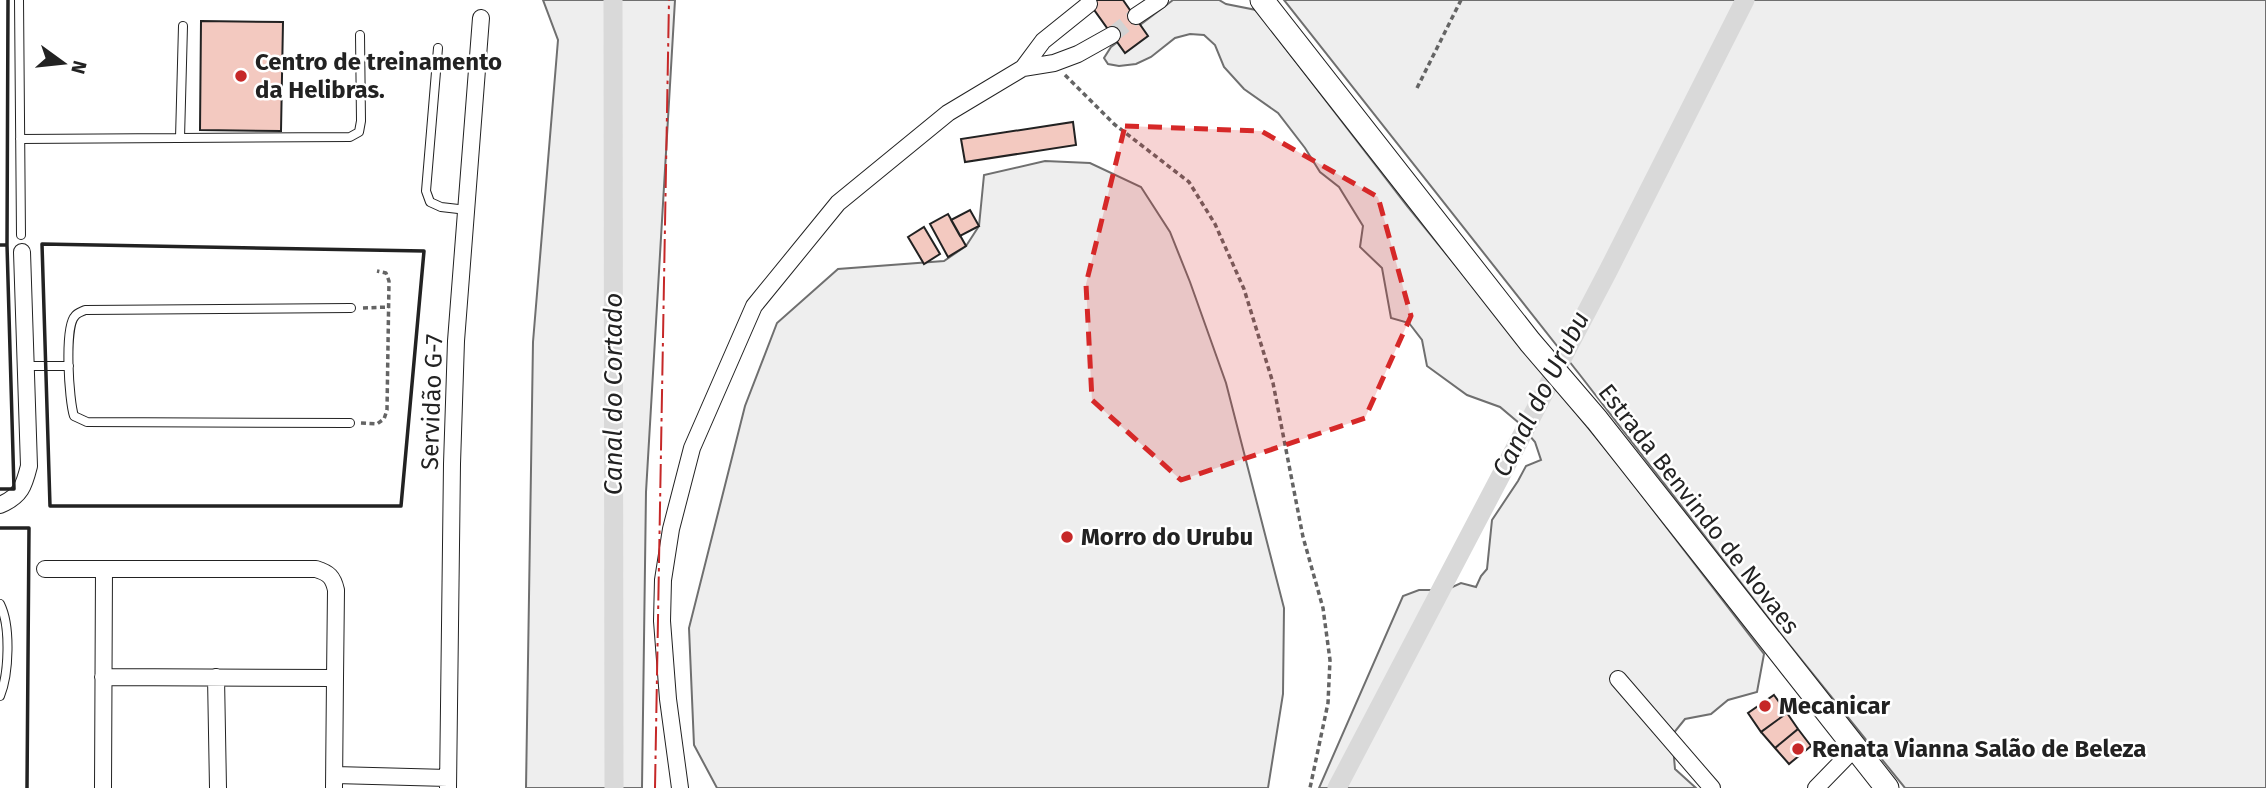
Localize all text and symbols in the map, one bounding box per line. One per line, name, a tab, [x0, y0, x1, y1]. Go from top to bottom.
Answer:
north arrow	[28, 28, 98, 98]
place label: Centro de treinamento da Helibras.	[255, 48, 502, 104]
text: N	[66, 58, 92, 76]
marker: Centro de treinamento da Helibras.	[233, 68, 249, 84]
water label: Canal do Cortado	[598, 293, 629, 495]
water label: Canal do Urubu	[1486, 306, 1596, 482]
street label: Servidão G-7	[416, 334, 448, 470]
street label: Estrada Benvindo de Novaes	[1593, 378, 1805, 640]
place label: Morro do Urubu	[1081, 523, 1253, 551]
marker: Morro do Urubu	[1059, 529, 1075, 545]
place label: Mecanicar	[1779, 692, 1891, 720]
marker: Mecanicar	[1757, 698, 1773, 714]
place label: Renata Vianna Salão de Beleza	[1812, 735, 2146, 763]
marker: Renata Vianna Salão de Beleza	[1790, 741, 1806, 757]

